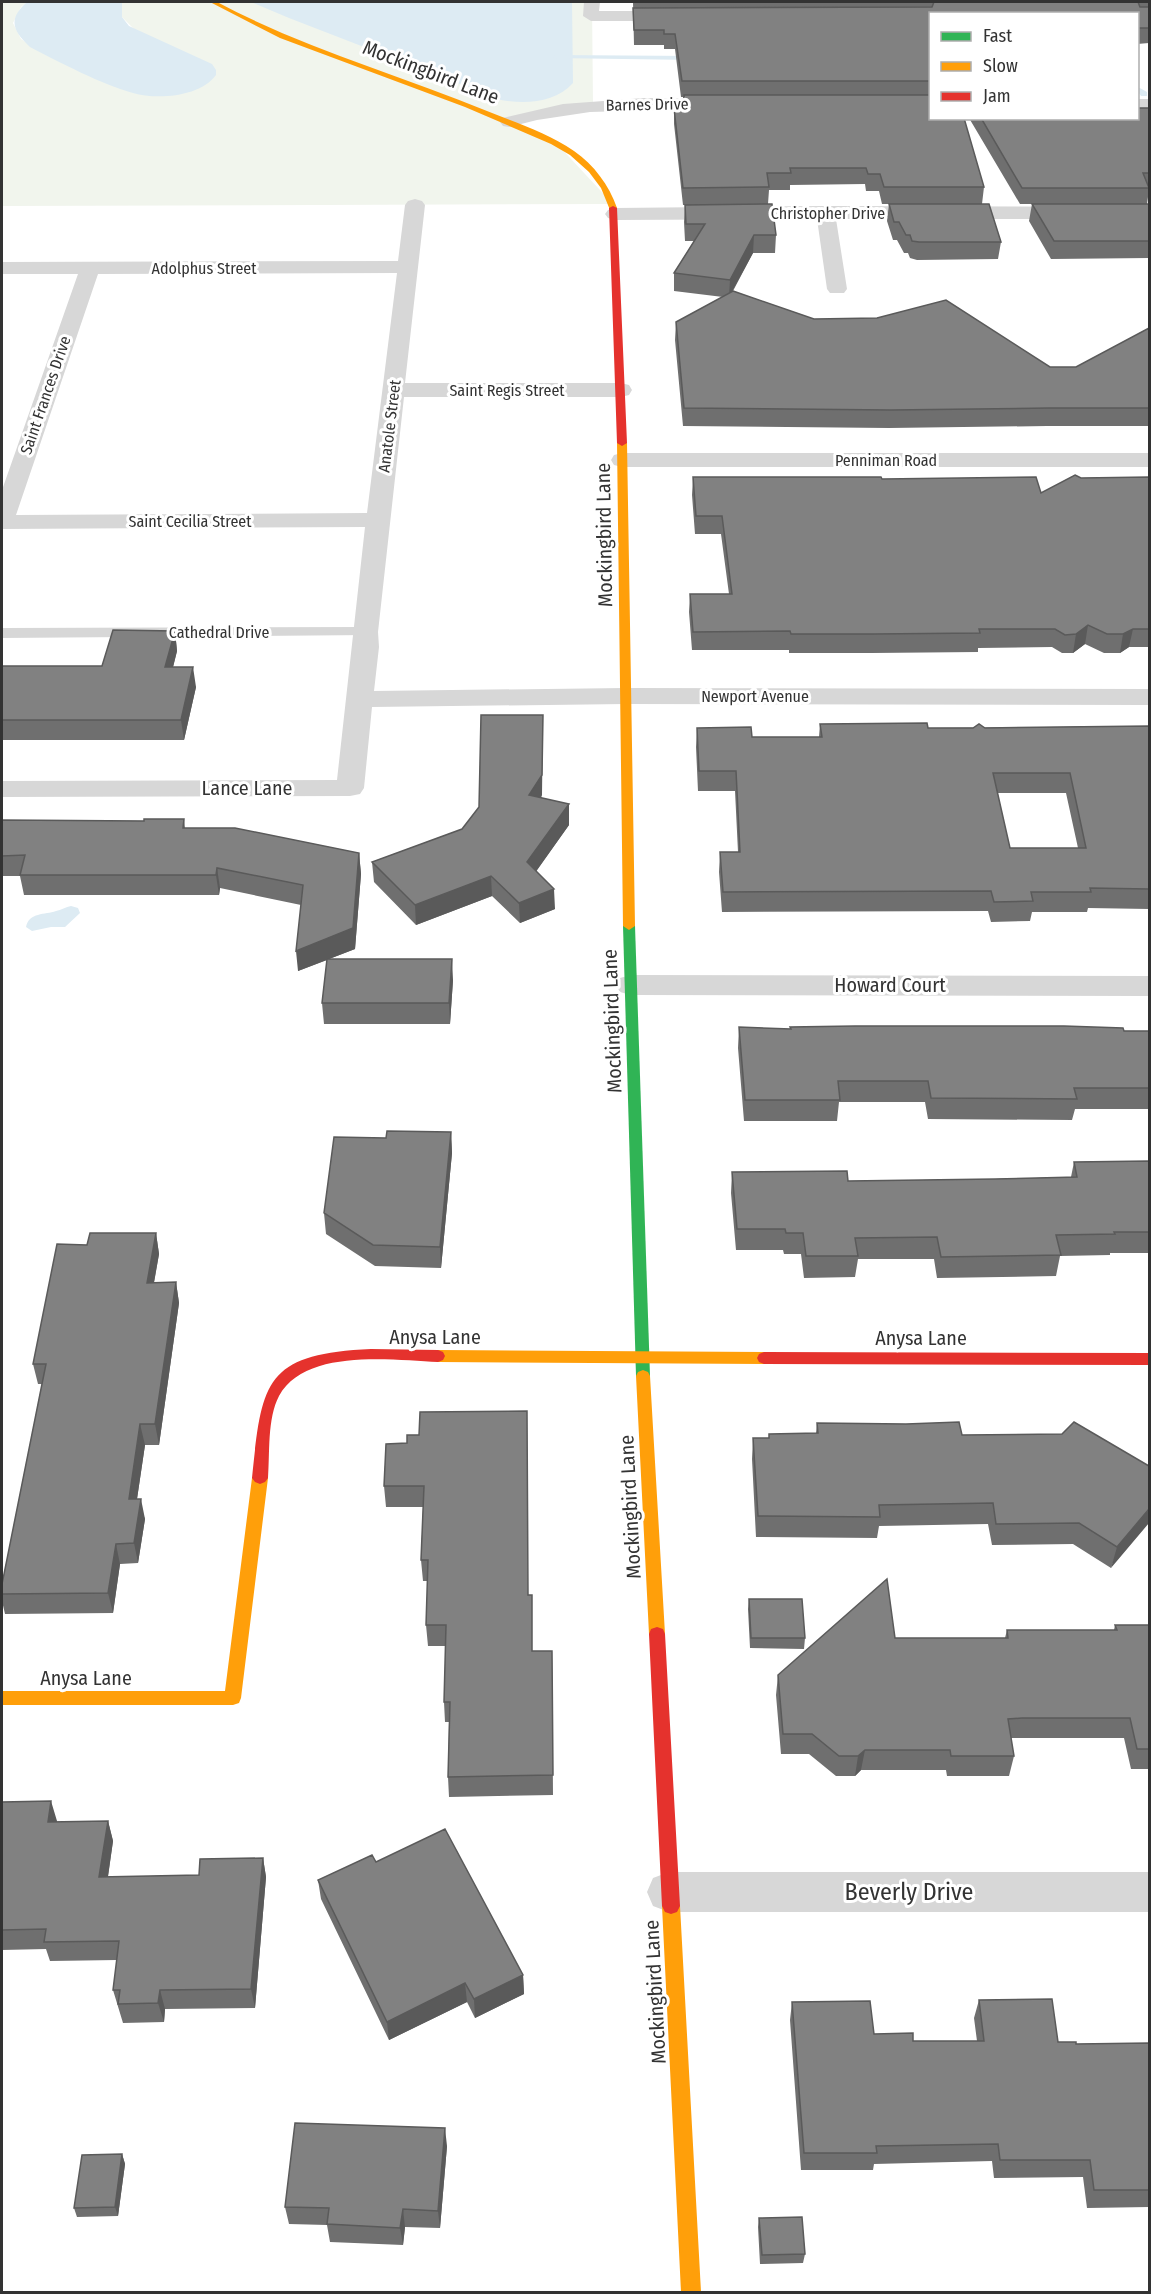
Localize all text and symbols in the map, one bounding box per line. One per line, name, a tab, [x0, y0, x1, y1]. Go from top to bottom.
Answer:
legend	[929, 12, 1139, 120]
text: Fast	[983, 25, 1012, 47]
street label: Mockingbird Lane	[359, 35, 503, 109]
text: Slow	[983, 55, 1018, 77]
text: Jam	[983, 85, 1011, 107]
street label: Barnes Drive	[605, 94, 689, 115]
street label: Christopher Drive	[771, 204, 885, 223]
street label: Adolphus Street	[152, 259, 257, 278]
street label: Saint Frances Drive	[16, 333, 75, 457]
street label: Anatole Street	[374, 378, 405, 473]
street label: Saint Regis Street	[449, 381, 565, 400]
street label: Penniman Road	[835, 451, 937, 470]
street label: Mockingbird Lane	[591, 463, 617, 607]
street label: Saint Cecilia Street	[128, 512, 252, 531]
street label: Cathedral Drive	[169, 623, 269, 642]
street label: Newport Avenue	[701, 687, 809, 706]
street label: Lance Lane	[202, 776, 292, 800]
street label: Mockingbird Lane	[597, 949, 627, 1093]
street label: Howard Court	[834, 973, 946, 997]
street label: Anysa Lane	[389, 1325, 481, 1349]
street label: Anysa Lane	[875, 1326, 967, 1350]
street label: Mockingbird Lane	[614, 1434, 646, 1580]
street label: Anysa Lane	[40, 1666, 132, 1690]
street label: Beverly Drive	[845, 1878, 973, 1906]
street label: Mockingbird Lane	[639, 1919, 671, 2065]

